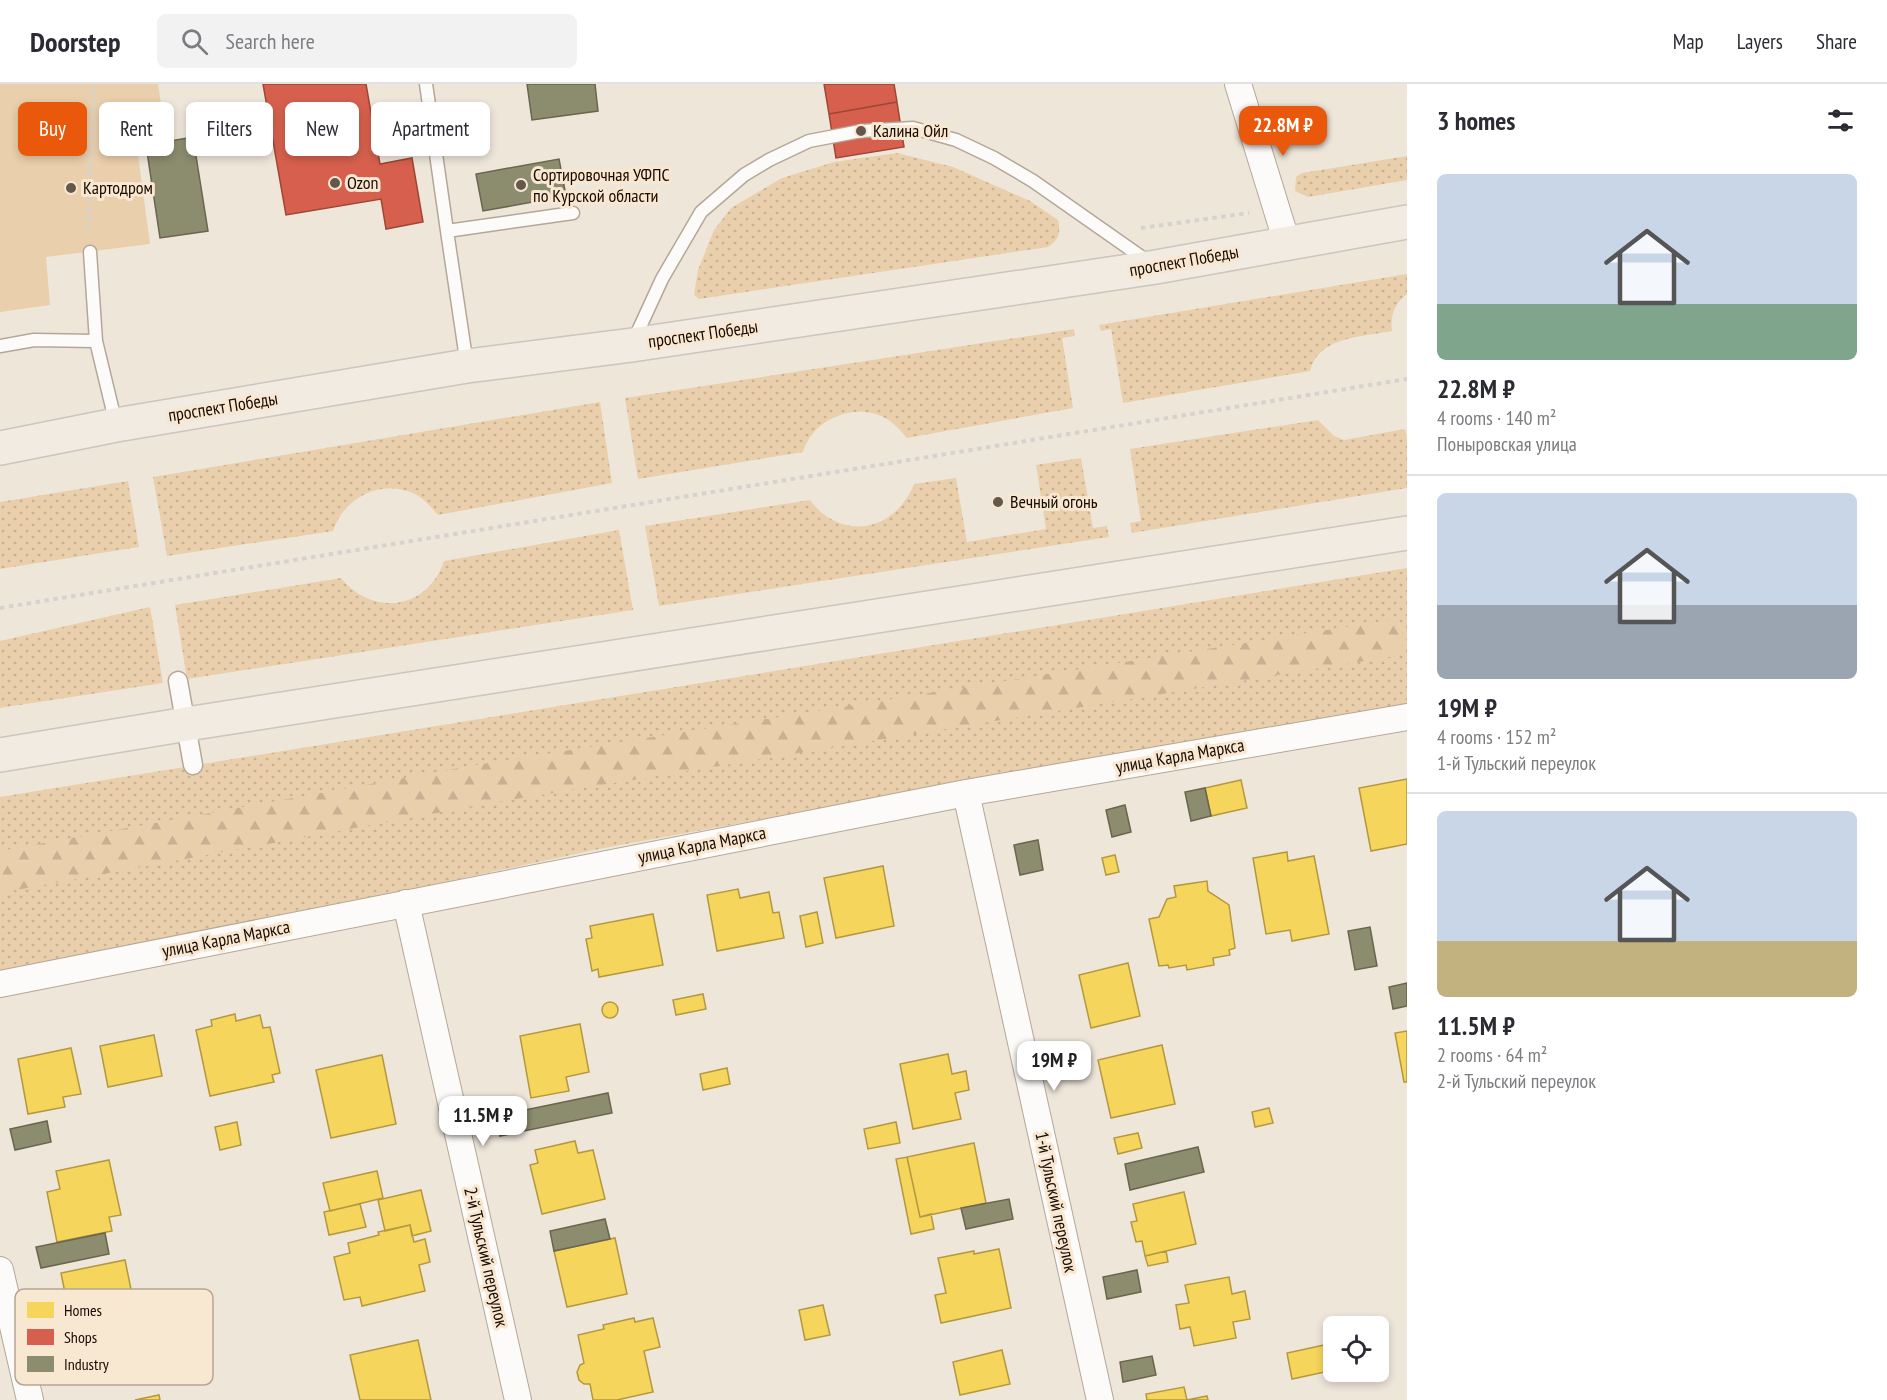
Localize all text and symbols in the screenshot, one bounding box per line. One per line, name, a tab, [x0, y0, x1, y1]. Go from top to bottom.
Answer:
search box	[157, 14, 577, 68]
text: Doorstep	[30, 23, 121, 60]
icon: search	[178, 25, 211, 58]
text: Search here	[226, 27, 315, 55]
text: Map	[1673, 28, 1704, 55]
text: Layers	[1737, 28, 1783, 55]
text: Share	[1816, 28, 1857, 55]
chip: Buy	[18, 102, 87, 156]
chip: Rent	[99, 102, 174, 156]
chip: Filters	[186, 102, 273, 156]
chip: New	[285, 102, 359, 156]
chip: Apartment	[371, 102, 490, 156]
text: 3 homes	[1437, 104, 1515, 137]
icon: filters	[1824, 104, 1857, 137]
pin: 22.8M ₽	[1228, 106, 1338, 157]
text: 22.8M ₽	[1253, 112, 1313, 138]
place label: Калина Ойл	[873, 119, 948, 142]
marker: Калина Ойл	[854, 124, 868, 138]
place label: Сортировочная УФПС по Курской области	[533, 163, 670, 207]
place label: Ozon	[347, 171, 379, 194]
place label: Картодром	[83, 176, 153, 199]
marker: Ozon	[328, 176, 342, 190]
marker: Сортировочная УФПС по Курской области	[514, 178, 528, 192]
marker: Картодром	[64, 181, 78, 195]
icon: home	[1593, 213, 1701, 321]
street label: проспект Победы	[1127, 240, 1240, 281]
street label: проспект Победы	[646, 314, 759, 353]
text: 22.8M ₽	[1437, 372, 1515, 405]
street label: проспект Победы	[166, 386, 279, 427]
text: 4 rooms · 140 m²	[1437, 405, 1556, 431]
text: Поныровская улица	[1437, 431, 1577, 457]
place label: Вечный огонь	[1010, 490, 1098, 513]
marker: Вечный огонь	[991, 495, 1005, 509]
icon: home	[1593, 532, 1701, 640]
text: 19M ₽	[1437, 691, 1497, 724]
text: 4 rooms · 152 m²	[1437, 724, 1556, 750]
street label: улица Карла Маркса	[1114, 733, 1246, 778]
text: 1-й Тульский переулок	[1437, 750, 1596, 776]
street label: улица Карла Маркса	[636, 821, 768, 868]
icon: home	[1593, 850, 1701, 958]
street label: улица Карла Маркса	[160, 915, 292, 962]
text: 11.5M ₽	[1437, 1009, 1515, 1042]
pin: 19M ₽	[1012, 1041, 1096, 1092]
text: 2 rooms · 64 m²	[1437, 1042, 1547, 1068]
text: 19M ₽	[1031, 1047, 1077, 1073]
text: 2-й Тульский переулок	[1437, 1068, 1596, 1094]
pin: 11.5M ₽	[428, 1096, 538, 1147]
text: 11.5M ₽	[453, 1102, 513, 1128]
street label: 1-й Тульский переулок	[1030, 1130, 1083, 1274]
street label: 2-й Тульский переулок	[459, 1185, 514, 1329]
legend	[15, 1289, 213, 1385]
text: Homes	[64, 1300, 102, 1320]
map controls	[1323, 1316, 1389, 1382]
button: locate	[1323, 1316, 1389, 1382]
text: Shops	[64, 1327, 97, 1347]
text: Industry	[64, 1354, 109, 1374]

